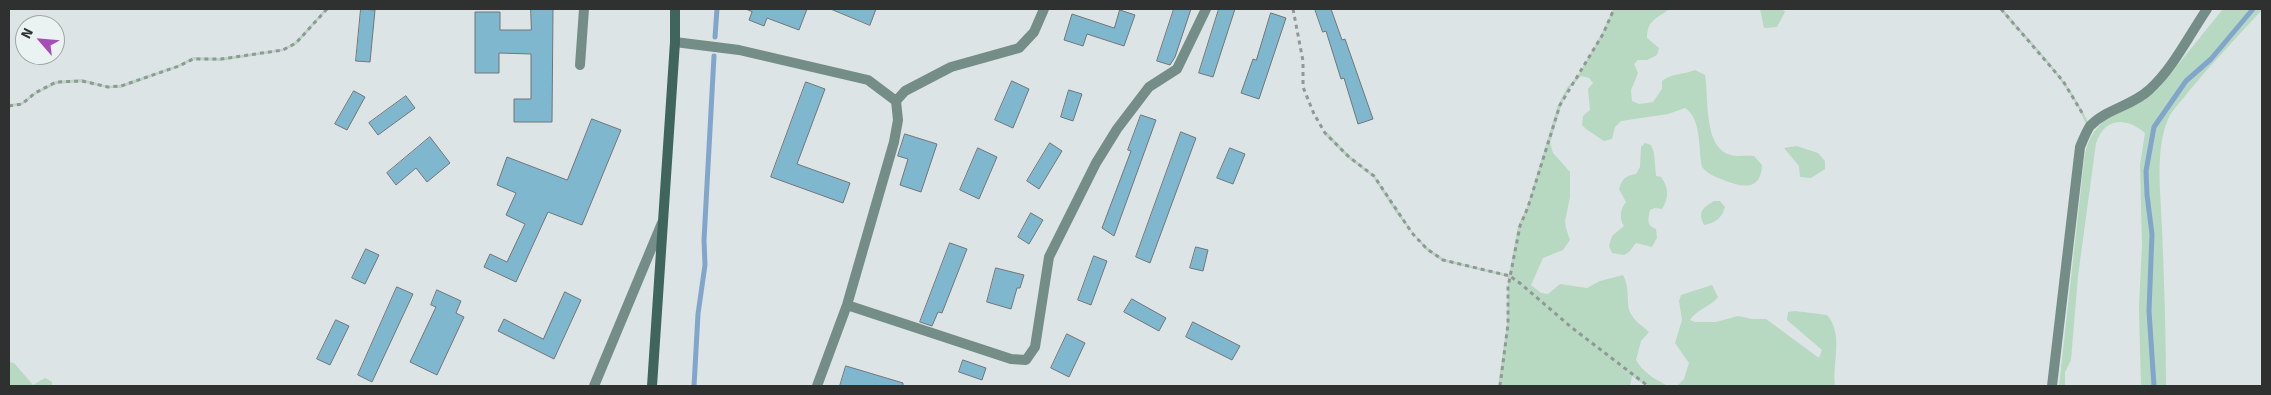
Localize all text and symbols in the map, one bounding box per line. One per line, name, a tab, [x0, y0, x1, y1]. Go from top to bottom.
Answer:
north arrow	[15, 15, 65, 65]
text: N	[17, 25, 37, 42]

